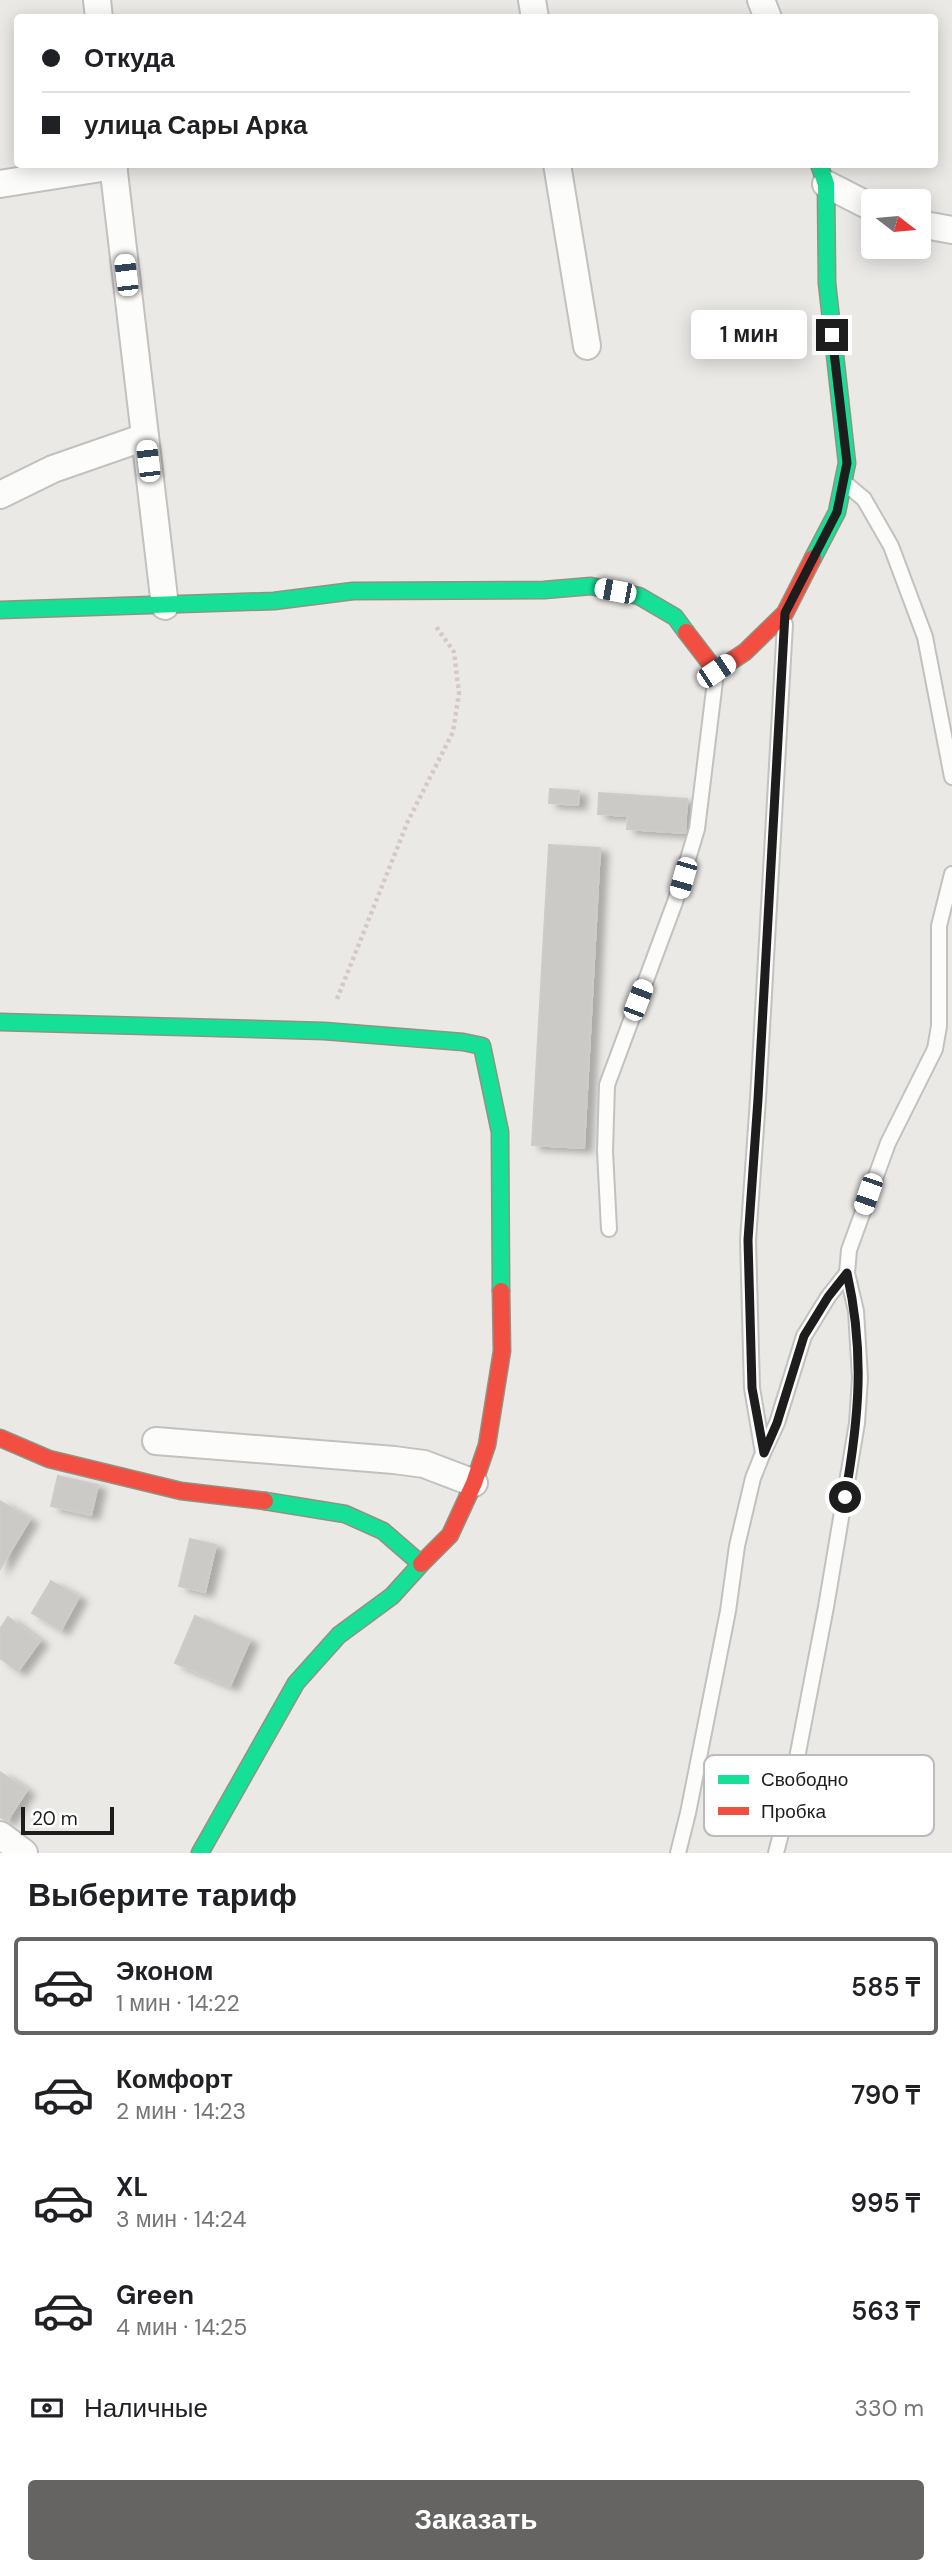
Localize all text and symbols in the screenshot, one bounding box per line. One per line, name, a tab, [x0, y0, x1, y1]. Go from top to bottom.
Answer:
text: Откуда	[84, 41, 175, 75]
text: улица Сары Арка	[84, 108, 307, 142]
north arrow	[861, 189, 931, 259]
map controls	[861, 189, 931, 259]
car	[114, 253, 139, 297]
callout: 1 мин	[692, 310, 808, 360]
text: 1 мин	[720, 319, 778, 349]
route end	[816, 319, 848, 351]
car	[136, 439, 161, 483]
car	[593, 577, 638, 605]
car	[693, 651, 740, 691]
car	[668, 855, 699, 901]
car	[621, 977, 656, 1023]
car	[852, 1171, 885, 1217]
route start	[829, 1481, 861, 1513]
legend	[704, 1755, 934, 1836]
text: Свободно	[761, 1767, 848, 1792]
text: Пробка	[761, 1799, 826, 1824]
scale bar	[21, 1804, 114, 1836]
text: 20 m	[32, 1806, 78, 1831]
text: Выберите тариф	[28, 1874, 297, 1916]
text: Эконом	[116, 1954, 214, 1988]
icon: car	[32, 1955, 95, 2018]
text: 585 ₸	[851, 1970, 920, 2004]
text: 1 мин · 14:22	[116, 1988, 240, 2018]
text: Комфорт	[116, 2062, 233, 2096]
icon: car	[32, 2063, 95, 2126]
text: 790 ₸	[851, 2078, 920, 2112]
text: 2 мин · 14:23	[116, 2096, 246, 2126]
text: XL	[116, 2170, 148, 2204]
icon: car	[32, 2171, 95, 2234]
text: 995 ₸	[850, 2186, 920, 2220]
text: 3 мин · 14:24	[116, 2204, 246, 2234]
text: Green	[116, 2278, 194, 2312]
icon: car	[32, 2279, 95, 2342]
text: 563 ₸	[851, 2294, 920, 2328]
text: 4 мин · 14:25	[116, 2312, 247, 2342]
icon: cash	[28, 2389, 66, 2427]
text: Наличные	[84, 2391, 208, 2425]
text: 330 m	[854, 2393, 924, 2423]
button: Заказать	[28, 2480, 924, 2560]

